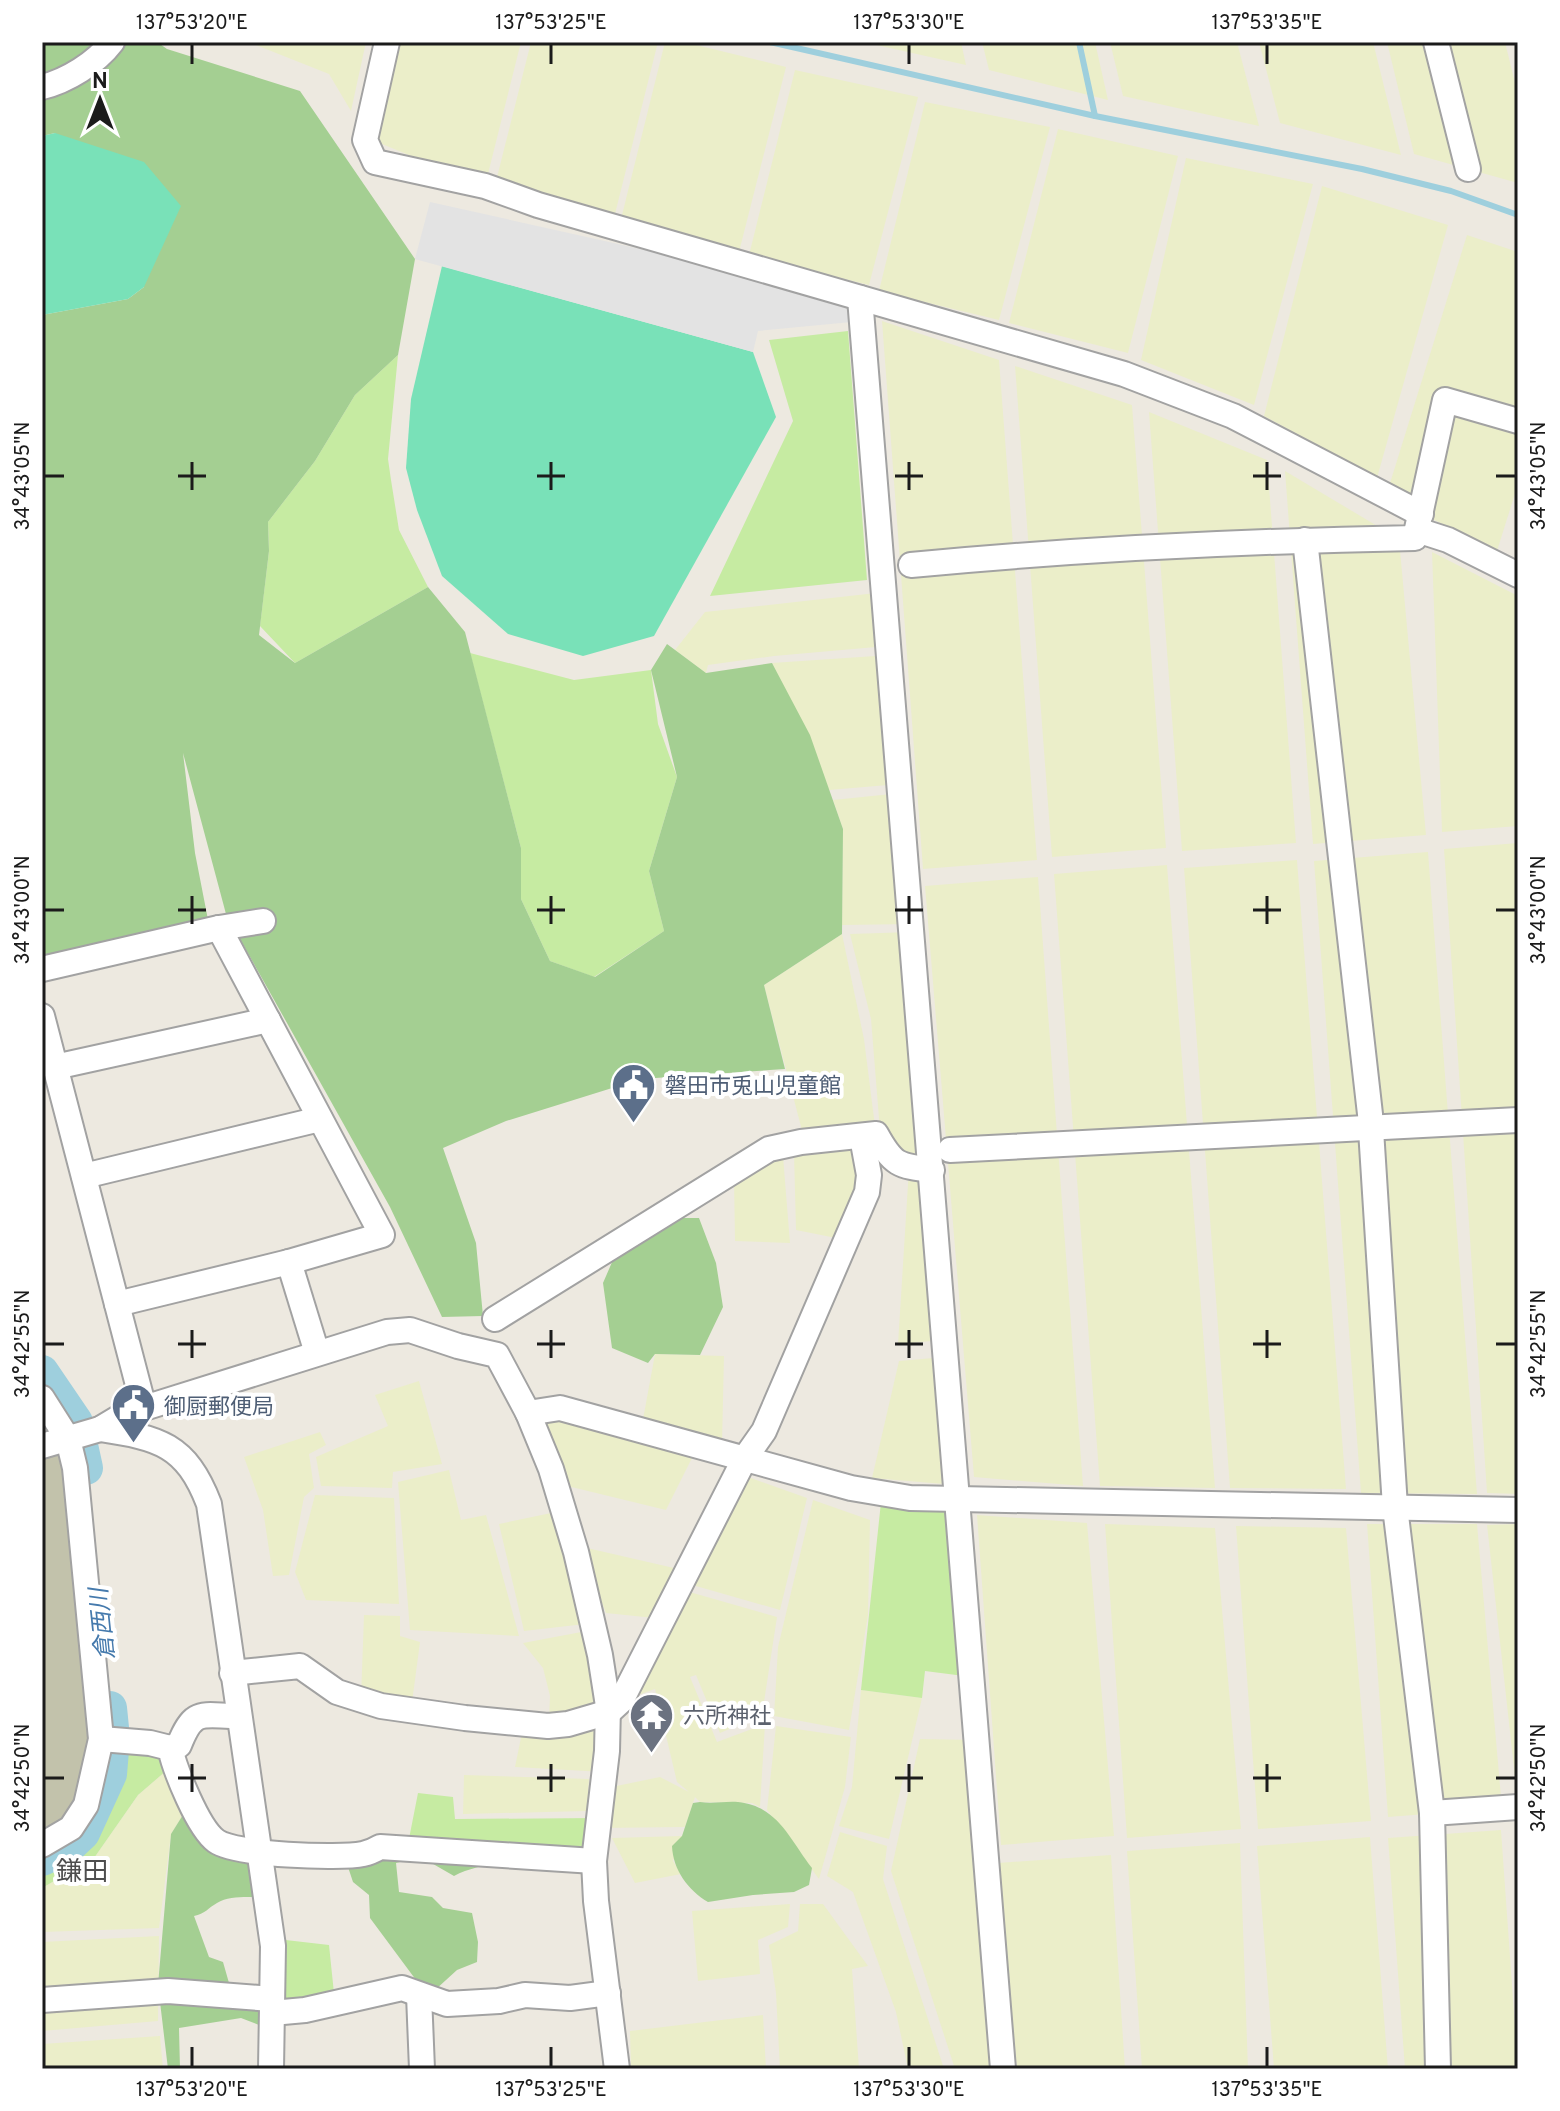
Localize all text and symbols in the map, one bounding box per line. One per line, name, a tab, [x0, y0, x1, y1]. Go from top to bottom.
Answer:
text: 137°53'20"E	[136, 11, 248, 37]
text: 137°53'25"E	[495, 11, 607, 37]
text: 137°53'30"E	[853, 11, 965, 37]
text: 137°53'35"E	[1211, 11, 1323, 37]
north arrow	[60, 60, 140, 140]
text: N	[92, 69, 108, 96]
text: 34°43'05"N	[11, 422, 37, 530]
text: 34°43'05"N	[1527, 422, 1553, 530]
text: 34°43'00"N	[11, 855, 37, 965]
text: 34°43'00"N	[1527, 855, 1553, 965]
public building icon: 磐田市兎山児童館	[610, 1061, 658, 1124]
place label: 磐田市兎山児童館	[665, 1074, 841, 1101]
text: 34°42'55"N	[11, 1290, 37, 1398]
text: 34°42'55"N	[1527, 1290, 1553, 1398]
public building icon: 御厨郵便局	[109, 1382, 157, 1445]
place label: 御厨郵便局	[164, 1395, 274, 1422]
water label: 倉西川	[85, 1583, 123, 1661]
temple icon: 六所神社	[628, 1691, 676, 1754]
place label: 六所神社	[683, 1704, 771, 1731]
text: 34°42'50"N	[11, 1723, 37, 1833]
text: 34°42'50"N	[1527, 1723, 1553, 1833]
district label: 鎌田	[56, 1857, 108, 1890]
text: 137°53'20"E	[136, 2078, 248, 2104]
text: 137°53'25"E	[495, 2078, 607, 2104]
text: 137°53'30"E	[853, 2078, 965, 2104]
text: 137°53'35"E	[1211, 2078, 1323, 2104]

